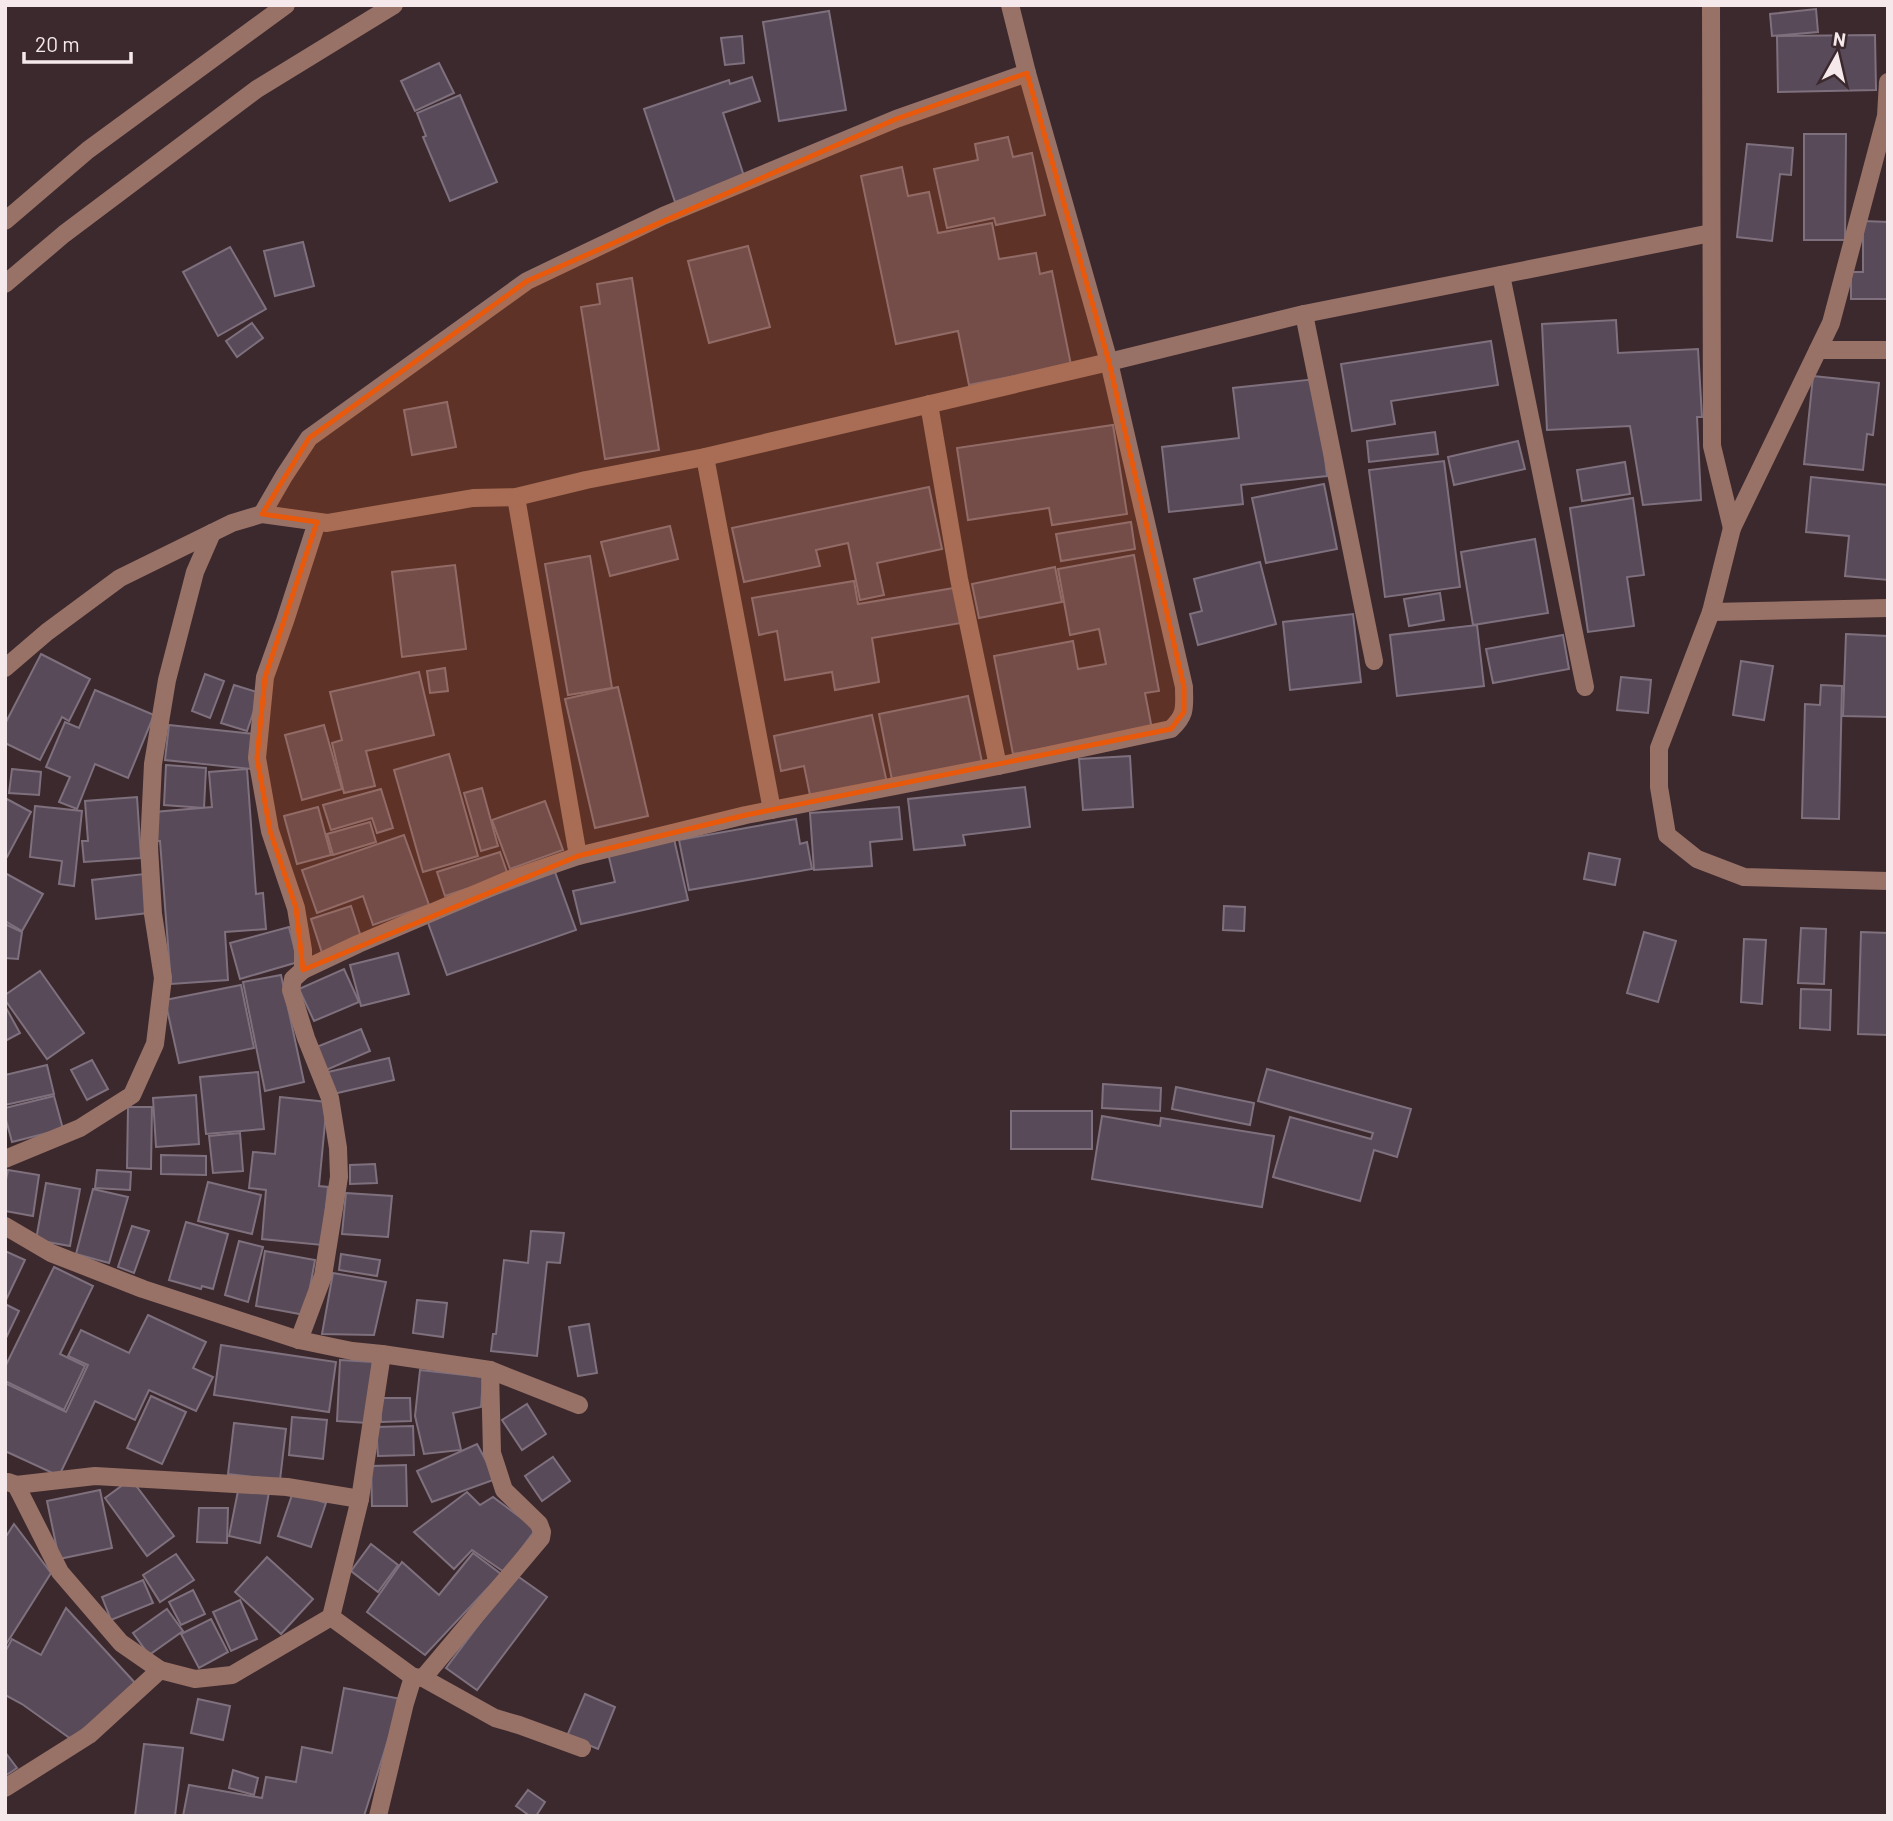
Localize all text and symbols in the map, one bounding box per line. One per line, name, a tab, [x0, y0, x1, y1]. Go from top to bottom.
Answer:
scale bar	[24, 21, 131, 65]
north arrow	[1802, 21, 1872, 91]
text: N	[1832, 26, 1847, 51]
text: 20 m	[35, 31, 80, 56]

